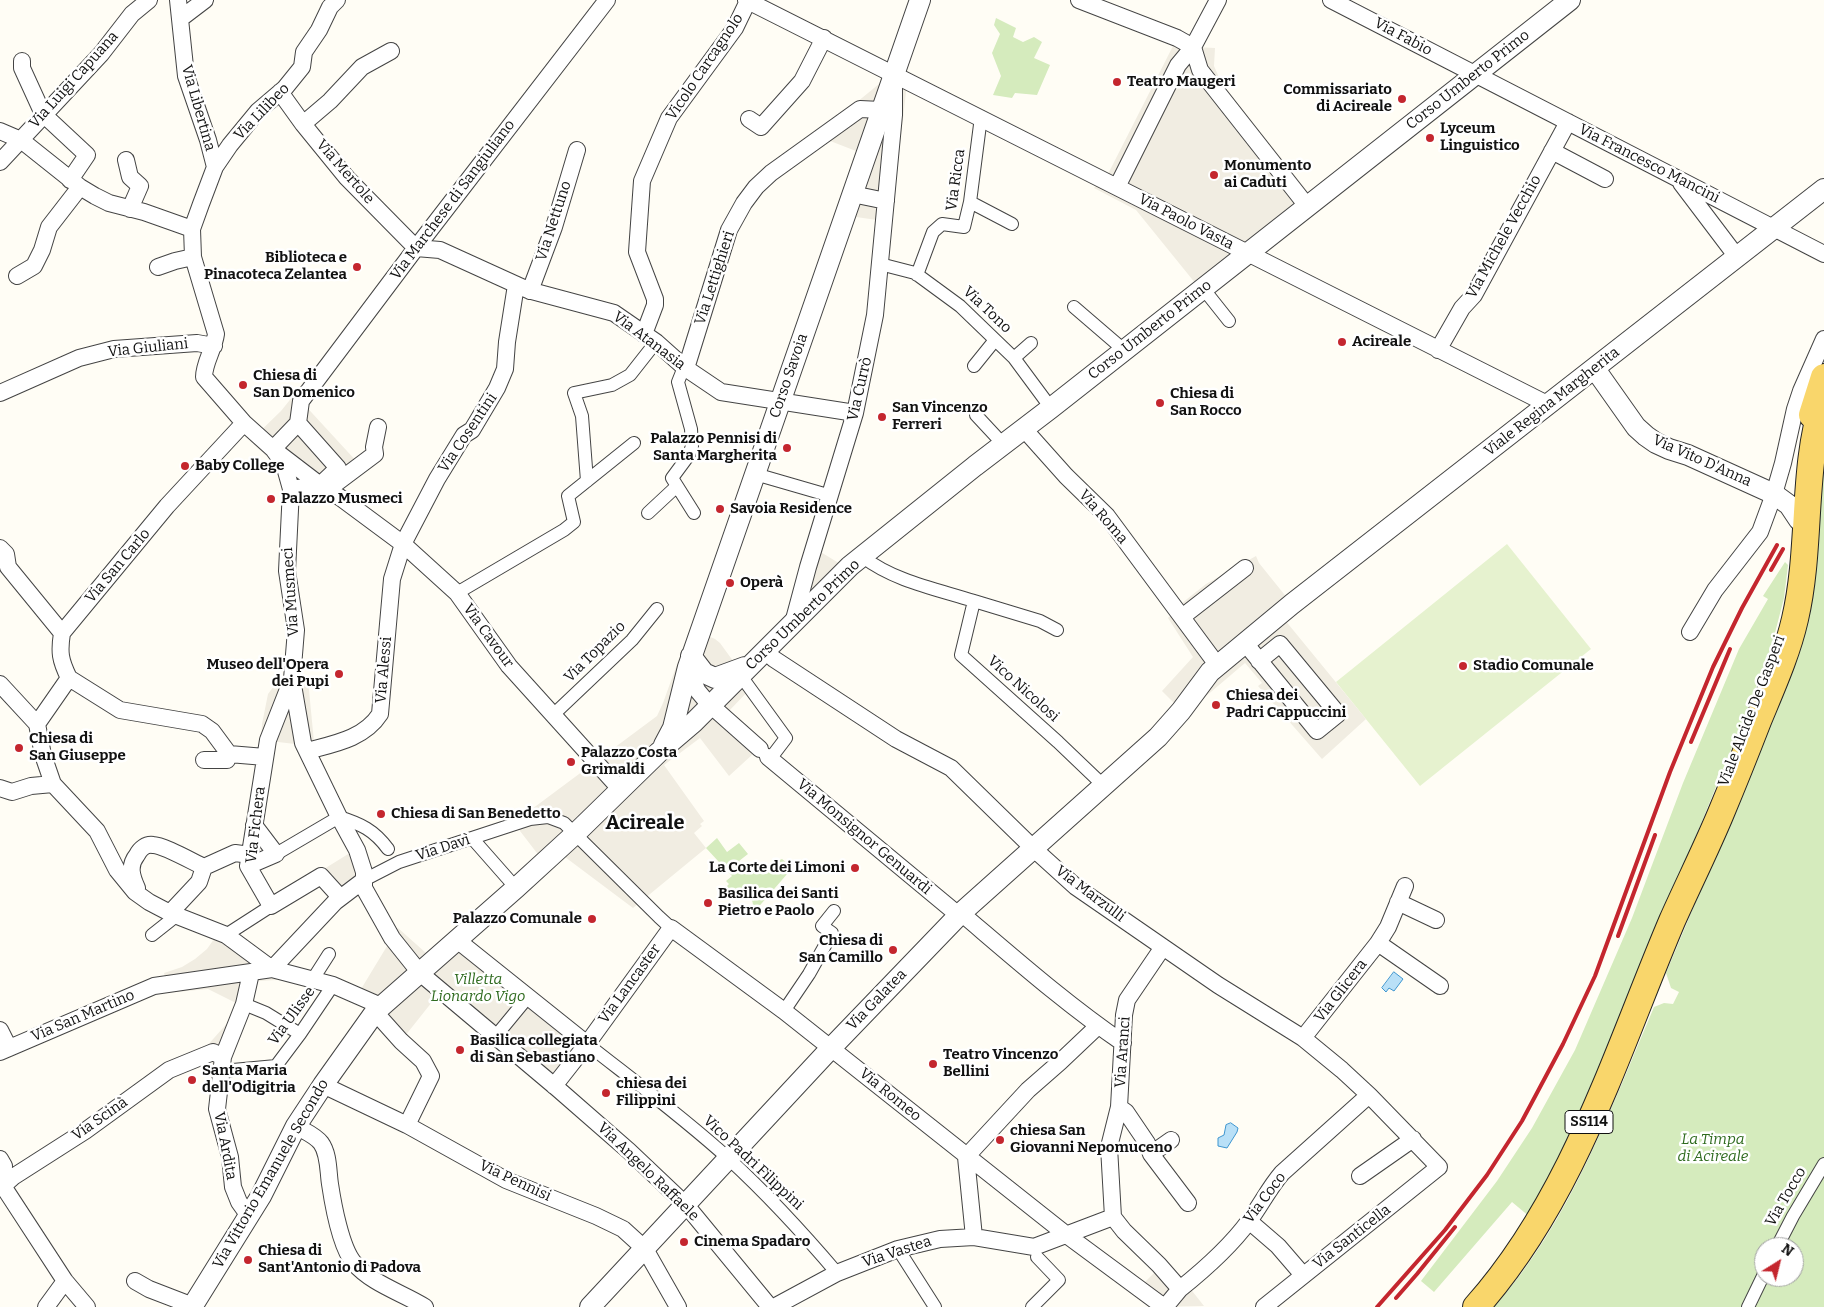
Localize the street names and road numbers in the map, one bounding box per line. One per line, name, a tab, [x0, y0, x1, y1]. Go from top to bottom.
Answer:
street label: Vicolo Carcagnolo	[663, 10, 747, 124]
street label: Via Fabio	[1371, 14, 1435, 60]
street label: Corso Umberto Primo	[1403, 26, 1533, 134]
street label: Via Luigi Capuana	[26, 28, 122, 132]
street label: Via Libertina	[177, 63, 219, 153]
street label: Via Lilibeo	[231, 80, 293, 144]
street label: Via Marchese di Sangiuliano	[387, 116, 519, 284]
street label: Via Francesco Mancini	[1575, 121, 1723, 207]
street label: Via Mertole	[312, 136, 378, 208]
street label: Via Ricca	[943, 148, 969, 212]
street label: Via Michele Vecchio	[1463, 172, 1545, 302]
street label: Via Nettuno	[533, 179, 575, 263]
street label: Via Paolo Vasta	[1135, 190, 1237, 254]
street label: Via Lettighieri	[691, 229, 739, 327]
street label: Corso Umberto Primo	[1085, 276, 1215, 384]
street label: Via Tono	[959, 283, 1015, 337]
street label: Via Atanasia	[609, 308, 689, 374]
street label: Corso Savoia	[766, 331, 812, 421]
street label: Via Giuliani	[107, 335, 189, 361]
street label: Viale Regina Margherita	[1481, 344, 1623, 460]
street label: Via Currò	[844, 355, 876, 423]
street label: Via Cosentini	[435, 390, 501, 476]
street label: Via Vito D'Anna	[1650, 431, 1754, 491]
street label: Via Roma	[1075, 486, 1131, 548]
street label: Via San Carlo	[82, 525, 154, 607]
street label: Via Musmeci	[279, 547, 303, 637]
street label: Corso Umberto Primo	[742, 556, 864, 674]
street label: Via Cavour	[459, 601, 517, 671]
street label: Via Topazio	[561, 618, 629, 686]
street label: Viale Alcide De Gasperi	[1715, 633, 1789, 789]
street label: Via Alessi	[372, 636, 396, 704]
street label: Vico Nicolosi	[983, 652, 1063, 726]
street label: Via Monsignor Genuardi	[793, 776, 935, 898]
street label: Via Fichera	[242, 786, 270, 864]
street label: Via Davì	[414, 831, 472, 865]
street label: Via Marzulli	[1052, 862, 1128, 926]
street label: Via Lancaster	[595, 941, 665, 1027]
street label: Via Glicera	[1311, 956, 1371, 1026]
street label: Via Galatea	[843, 966, 911, 1034]
street label: Via Ulisse	[265, 983, 319, 1049]
street label: Via San Martino	[29, 986, 137, 1046]
street label: Via Aranci	[1112, 1016, 1134, 1088]
street label: Via Romeo	[855, 1065, 925, 1125]
street label: Via Vittorio Emanuele Secondo	[209, 1076, 333, 1272]
street label: Via Scinà	[69, 1093, 131, 1145]
road number: SS114	[1565, 1110, 1613, 1134]
street label: Via Ardita	[210, 1111, 240, 1181]
street label: Vico Padri Filippini	[699, 1112, 807, 1214]
street label: Via Angelo Raffaele	[593, 1119, 703, 1225]
street label: Via Pennisi	[476, 1157, 554, 1205]
street label: Via Tocco	[1762, 1164, 1810, 1230]
street label: Via Coco	[1240, 1169, 1290, 1227]
street label: Via Santicella	[1310, 1201, 1394, 1273]
street label: Via Vastea	[860, 1232, 934, 1272]

